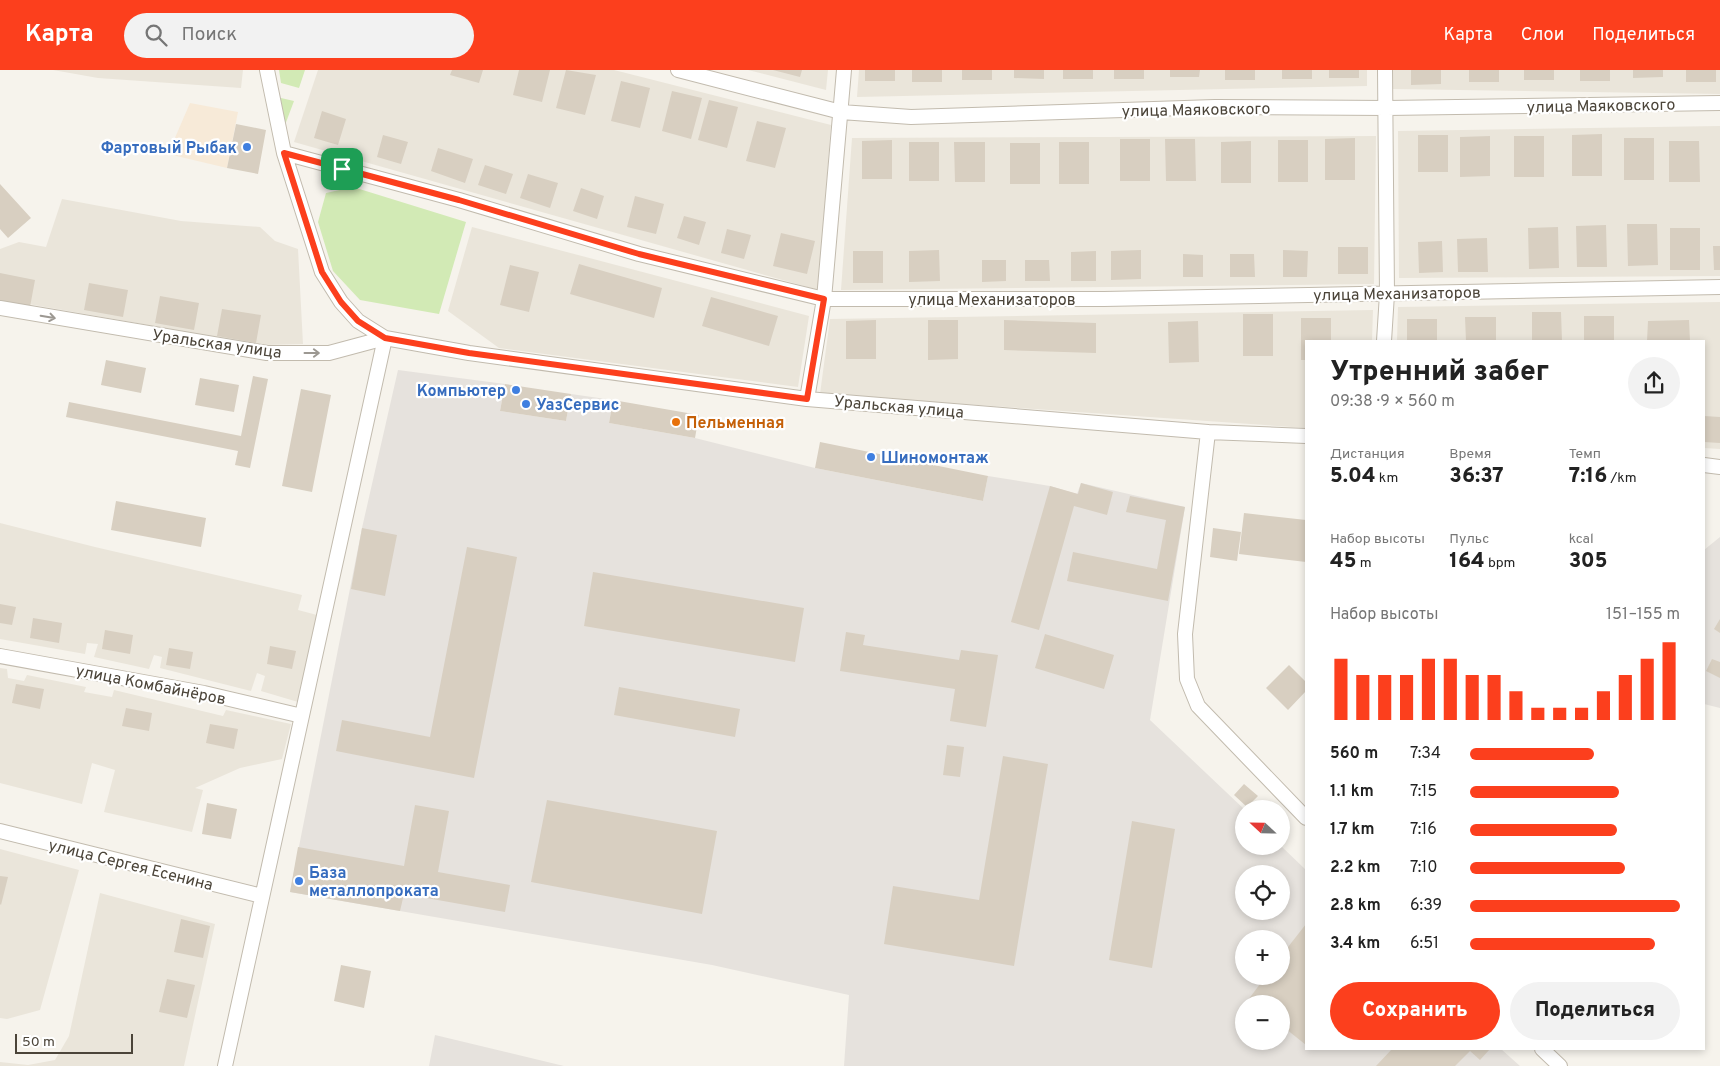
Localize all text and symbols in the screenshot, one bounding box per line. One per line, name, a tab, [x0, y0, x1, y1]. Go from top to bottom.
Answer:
search box	[124, 13, 474, 58]
text: Карта	[25, 20, 94, 50]
icon: search	[142, 21, 170, 49]
text: Поиск	[182, 23, 237, 47]
text: Карта	[1443, 24, 1493, 47]
text: Слои	[1521, 24, 1564, 47]
text: Поделиться	[1592, 24, 1695, 47]
street label: улица Маяковского	[1527, 96, 1676, 118]
street label: улица Маяковского	[1122, 100, 1271, 122]
place label: Фартовый Рыбак	[101, 139, 237, 159]
marker: Фартовый Рыбак	[241, 141, 253, 153]
pin	[321, 148, 363, 190]
icon: arrive	[328, 155, 356, 183]
street label: улица Механизаторов	[1313, 284, 1481, 306]
street label: улица Механизаторов	[908, 291, 1076, 311]
one-way arrow	[40, 312, 56, 322]
street label: Уральская улица	[151, 326, 283, 364]
one-way arrow	[304, 348, 320, 358]
text: Утренний забег	[1330, 355, 1549, 391]
button: share	[1628, 357, 1680, 409]
place label: Компьютер	[417, 382, 506, 402]
marker: Компьютер	[510, 384, 522, 396]
street label: Уральская улица	[833, 392, 965, 424]
text: 09:38 · 9 × 560 m	[1330, 392, 1455, 412]
place label: УазСервис	[536, 396, 619, 416]
marker: УазСервис	[520, 398, 532, 410]
place label: Пельменная	[686, 414, 784, 434]
marker: Пельменная	[670, 416, 682, 428]
text: Дистанция	[1330, 446, 1405, 463]
text: Время	[1449, 446, 1491, 463]
text: Темп	[1569, 446, 1601, 463]
place label: Шиномонтаж	[881, 449, 989, 469]
marker: Шиномонтаж	[865, 451, 877, 463]
text: 5.04	[1330, 463, 1376, 490]
text: 36:37	[1449, 463, 1504, 490]
text: 7:16	[1569, 463, 1607, 490]
text: km	[1376, 470, 1398, 487]
text: /km	[1607, 470, 1637, 487]
text: Набор высоты	[1330, 531, 1425, 548]
text: Пульс	[1449, 531, 1489, 548]
text: kcal	[1569, 531, 1594, 548]
text: 45	[1330, 548, 1356, 575]
text: 164	[1449, 548, 1485, 575]
text: 305	[1569, 548, 1608, 575]
text: m	[1356, 555, 1372, 572]
text: bpm	[1485, 555, 1515, 572]
text: Набор высоты	[1330, 605, 1438, 625]
text: 151–155 m	[1606, 605, 1680, 625]
street label: улица Комбайнёров	[74, 662, 227, 710]
text: 560 m	[1330, 744, 1378, 764]
text: 7:34	[1410, 744, 1441, 764]
text: 1.1 km	[1330, 782, 1374, 802]
text: 7:15	[1410, 782, 1437, 802]
north arrow	[1235, 800, 1290, 855]
map controls	[1235, 800, 1290, 1050]
text: 1.7 km	[1330, 820, 1375, 840]
text: 7:16	[1410, 820, 1437, 840]
street label: улица Сергея Есенина	[46, 836, 215, 896]
text: 2.2 km	[1330, 858, 1380, 878]
text: 7:10	[1410, 858, 1438, 878]
place label: База металлопроката	[309, 864, 439, 902]
button: locate	[1235, 865, 1290, 920]
marker: База металлопроката	[293, 875, 305, 887]
text: 2.8 km	[1330, 896, 1381, 916]
text: 6:39	[1410, 896, 1442, 916]
button: +	[1235, 930, 1290, 985]
text: 3.4 km	[1330, 934, 1380, 954]
text: 6:51	[1410, 934, 1439, 954]
button: Сохранить	[1330, 982, 1500, 1040]
button: Поделиться	[1510, 982, 1680, 1040]
button: −	[1235, 995, 1290, 1050]
scale bar	[15, 1031, 132, 1054]
text: 50 m	[22, 1034, 55, 1051]

